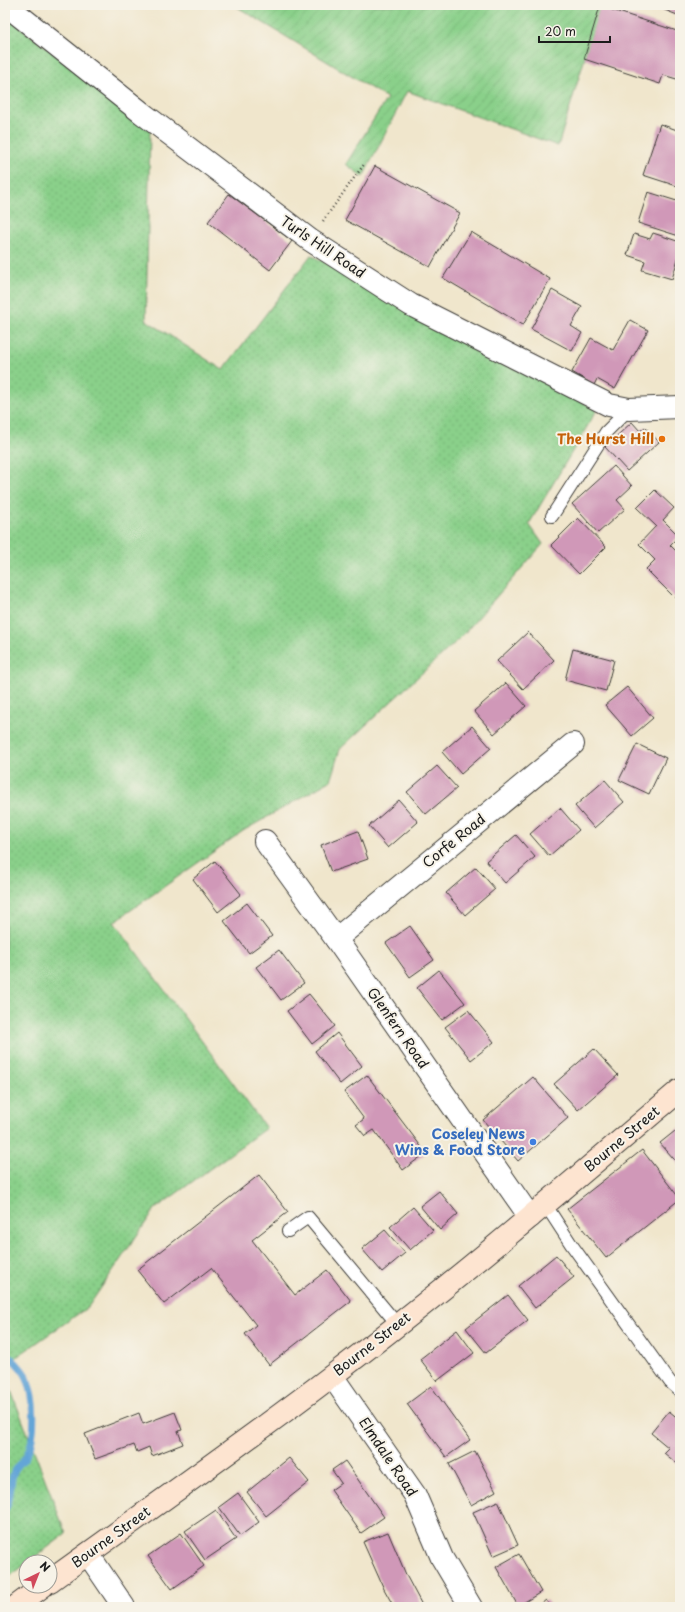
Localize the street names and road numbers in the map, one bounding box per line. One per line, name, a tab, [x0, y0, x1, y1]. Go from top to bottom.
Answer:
street label: Turls Hill Road	[277, 210, 370, 283]
street label: Corfe Road	[418, 809, 490, 873]
street label: Glenfern Road	[363, 983, 434, 1073]
street label: Bourne Street	[579, 1100, 664, 1177]
street label: Bourne Street	[328, 1306, 415, 1381]
street label: Elmdale Road	[354, 1413, 423, 1501]
street label: Bourne Street	[67, 1501, 155, 1572]

